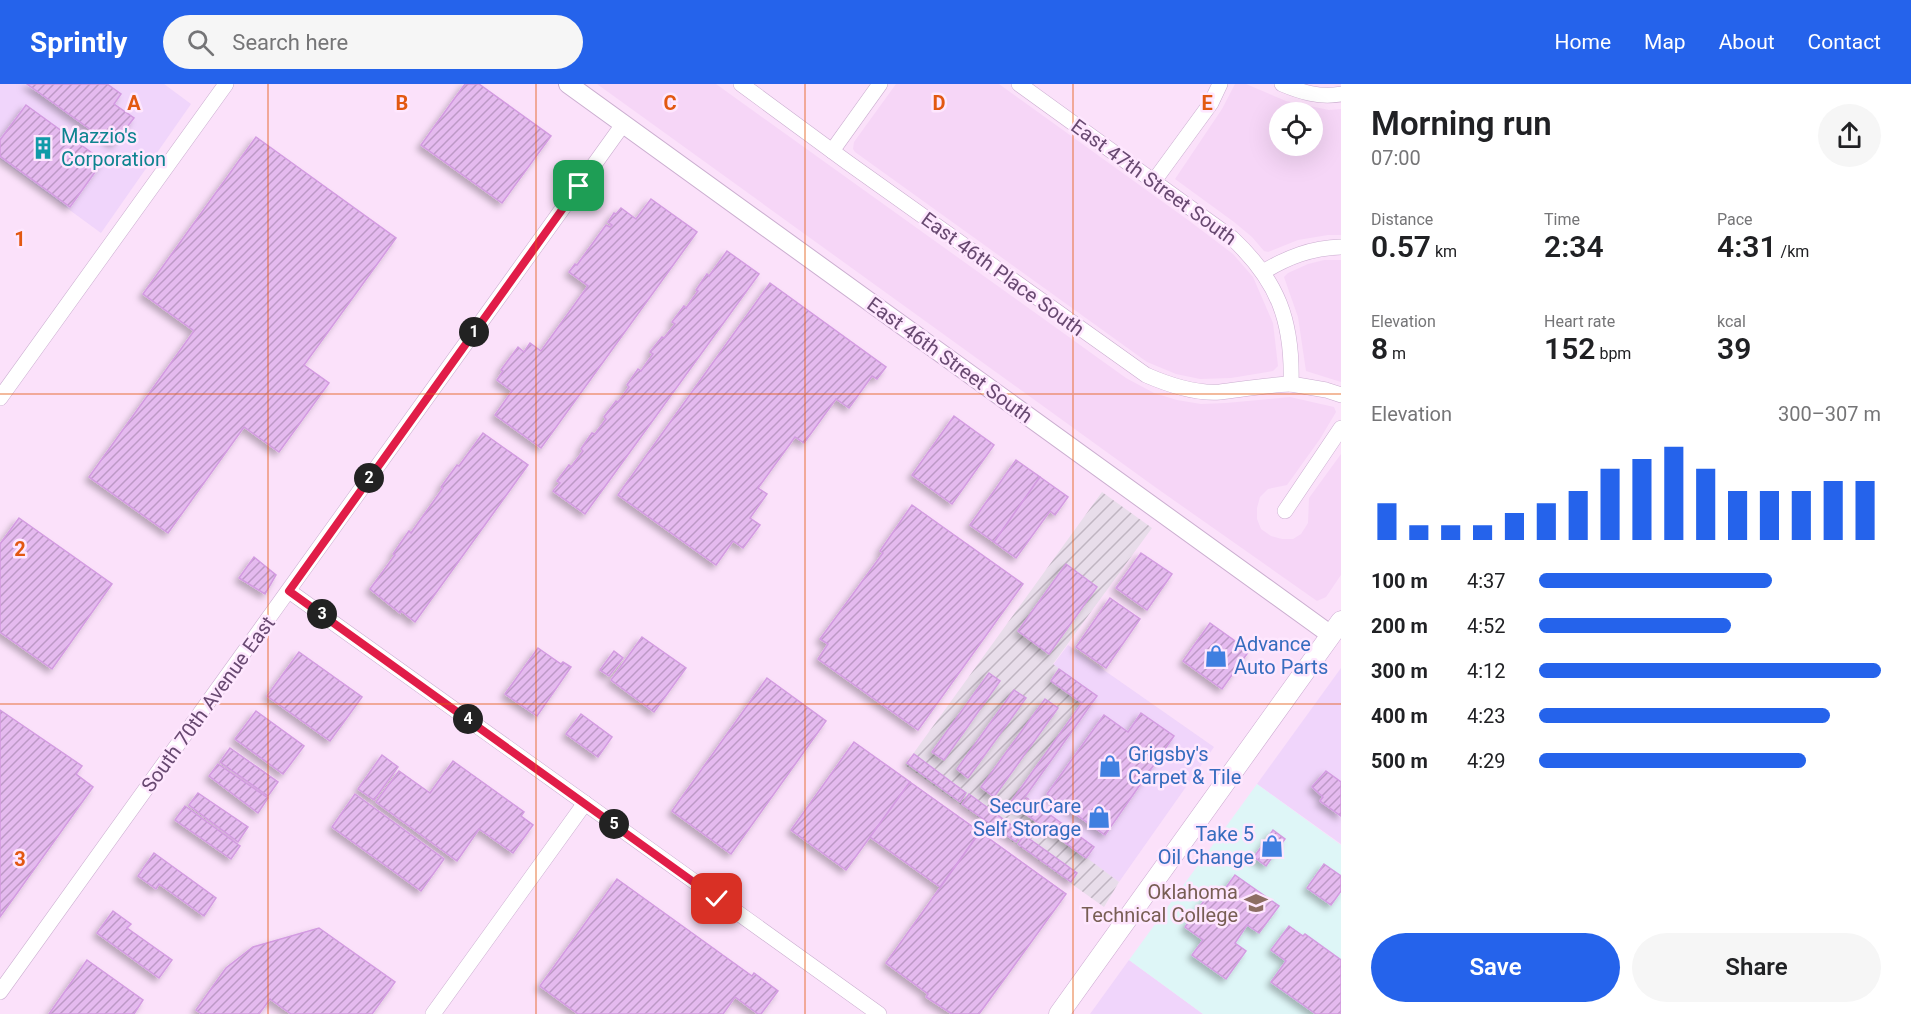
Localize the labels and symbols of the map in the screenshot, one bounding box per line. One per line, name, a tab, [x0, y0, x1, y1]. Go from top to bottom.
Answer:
text: A	[127, 91, 141, 115]
text: B	[396, 91, 408, 115]
text: C	[663, 91, 677, 115]
text: D	[933, 91, 946, 115]
text: E	[1201, 91, 1213, 115]
street label: East 47th Street South	[1067, 114, 1241, 250]
place label: Mazzio's Corporation	[61, 124, 166, 171]
building icon: Mazzio's Corporation	[30, 135, 56, 161]
pin	[553, 160, 604, 211]
street label: East 46th Place South	[917, 207, 1089, 341]
text: 1	[14, 227, 26, 251]
street label: East 46th Street South	[863, 292, 1037, 428]
pin: 1	[459, 317, 489, 347]
pin: 2	[354, 463, 384, 493]
text: 2	[14, 537, 26, 561]
pin: 3	[307, 599, 337, 629]
street label: South 70th Avenue East	[136, 611, 280, 797]
place label: Advance Auto Parts	[1234, 632, 1328, 679]
shop icon: Advance Auto Parts	[1203, 643, 1229, 669]
pin: 4	[453, 704, 483, 734]
place label: Grigsby's Carpet & Tile	[1128, 742, 1241, 789]
shop icon: Grigsby's Carpet & Tile	[1097, 753, 1123, 779]
place label: SecurCare Self Storage	[973, 794, 1081, 841]
shop icon: SecurCare Self Storage	[1086, 804, 1112, 830]
pin: 5	[599, 809, 629, 839]
place label: Take 5 Oil Change	[1158, 822, 1254, 869]
shop icon: Take 5 Oil Change	[1259, 833, 1285, 859]
text: 3	[14, 847, 26, 871]
pin	[691, 873, 742, 924]
place label: Oklahoma Technical College	[1081, 880, 1238, 927]
school or university icon: Oklahoma Technical College	[1243, 890, 1269, 916]

